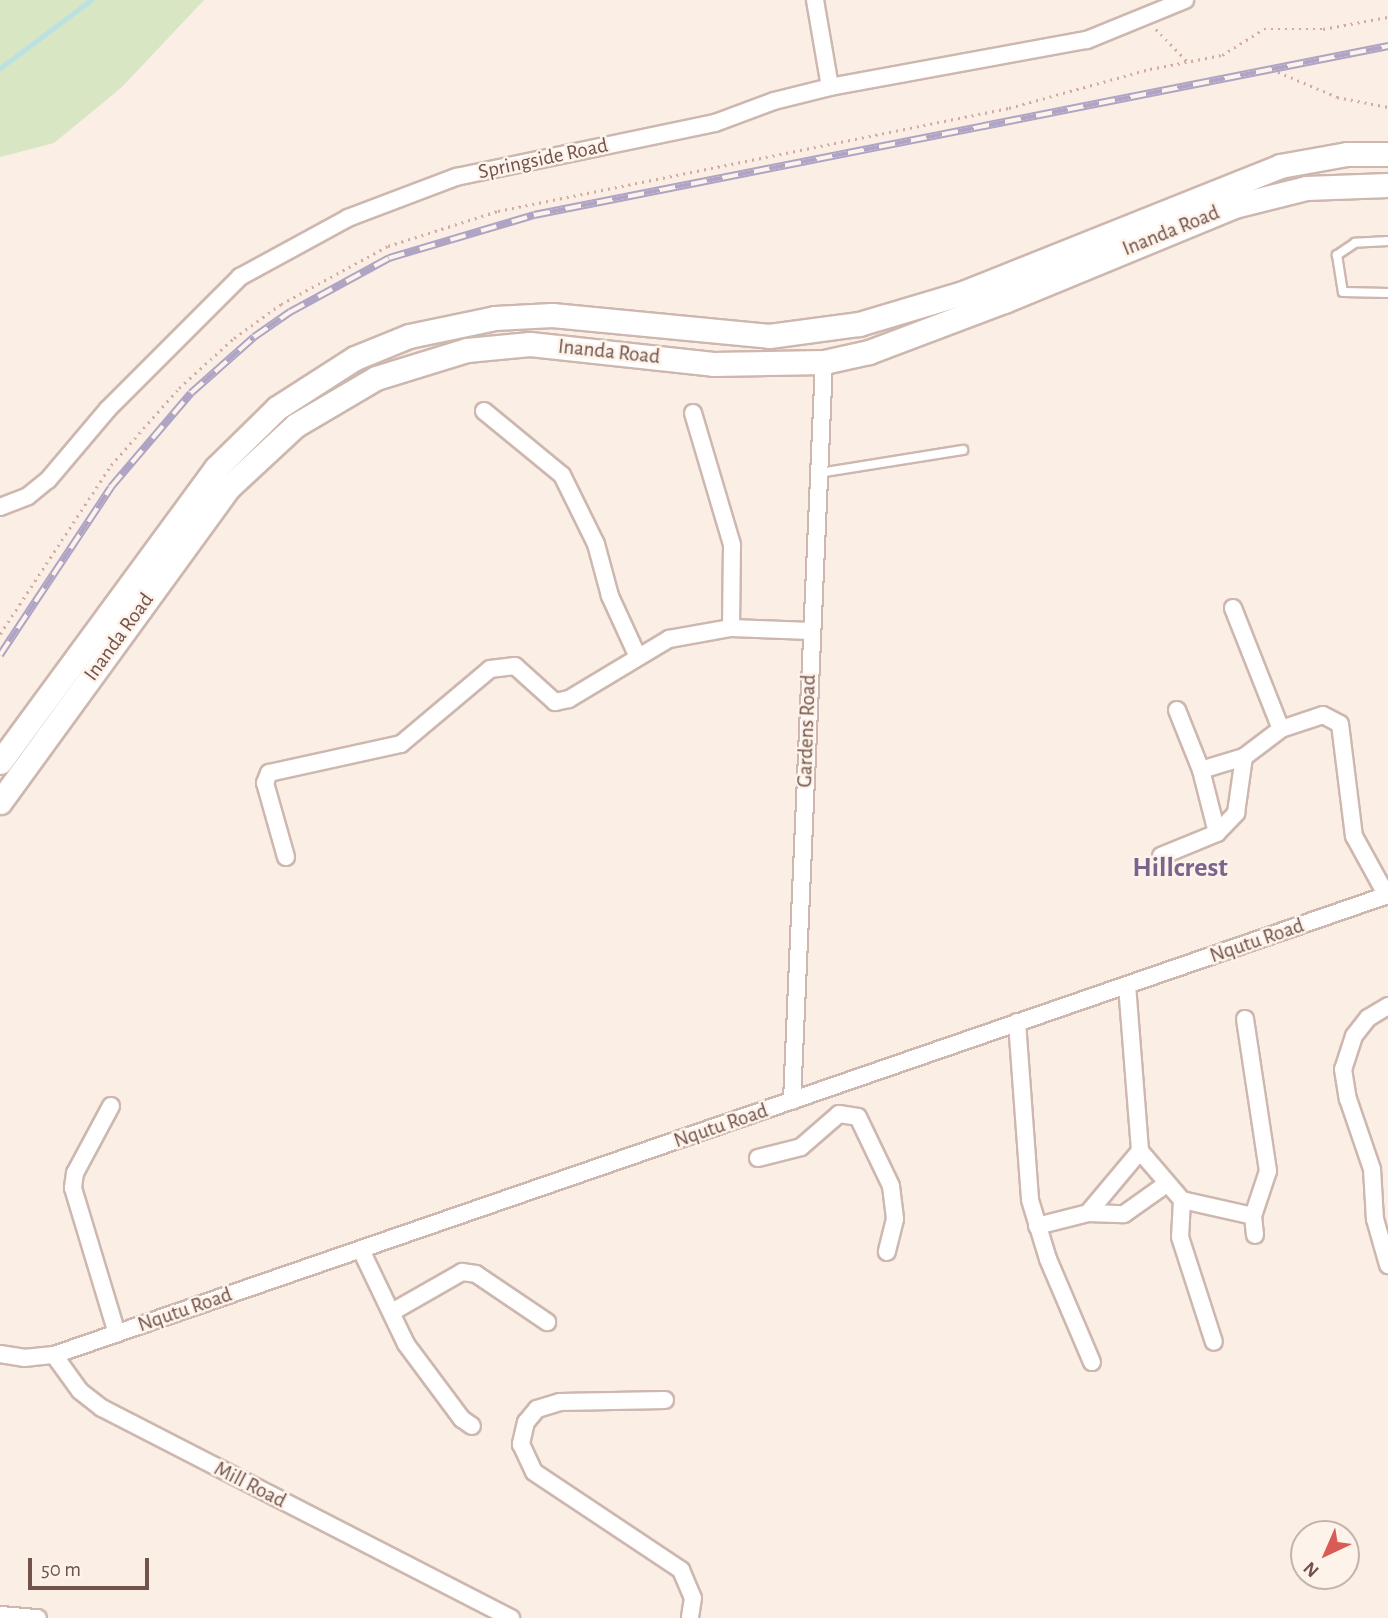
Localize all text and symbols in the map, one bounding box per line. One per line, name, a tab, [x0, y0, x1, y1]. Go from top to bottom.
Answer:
street label: Springside Road	[476, 133, 610, 185]
street label: Inanda Road	[1119, 200, 1223, 262]
street label: Inanda Road	[557, 334, 661, 370]
street label: Inanda Road	[79, 588, 159, 686]
street label: Gardens Road	[792, 674, 822, 788]
district label: Hillcrest	[1132, 851, 1228, 885]
street label: Nqutu Road	[1207, 913, 1307, 969]
street label: Nqutu Road	[671, 1098, 771, 1154]
street label: Nqutu Road	[135, 1282, 235, 1338]
street label: Mill Road	[210, 1456, 290, 1514]
north arrow	[1290, 1520, 1360, 1590]
scale bar	[32, 1544, 152, 1588]
text: N	[1300, 1558, 1323, 1580]
text: 50 m	[41, 1559, 81, 1580]

